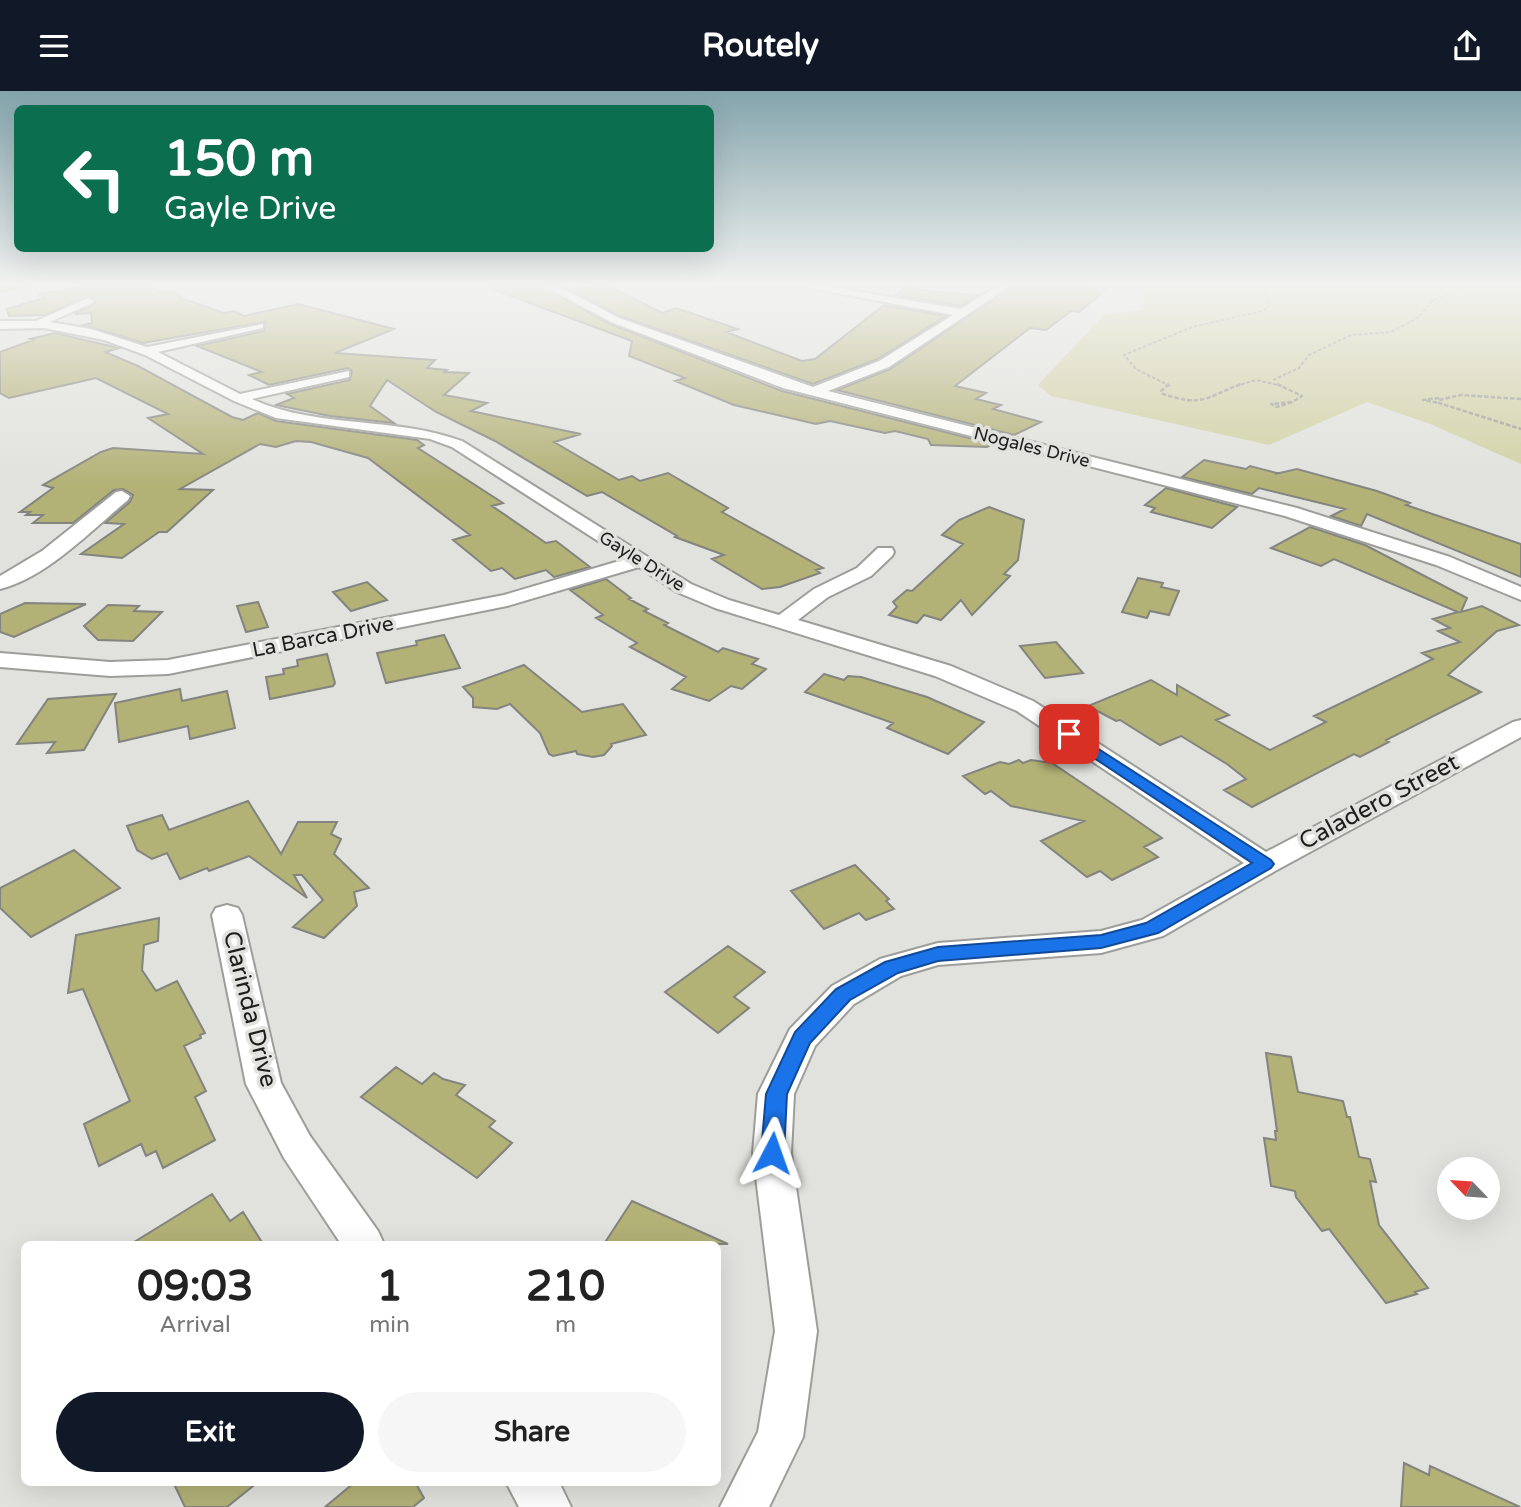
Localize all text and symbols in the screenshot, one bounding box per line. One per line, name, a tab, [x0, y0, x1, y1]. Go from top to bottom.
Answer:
icon: menu	[35, 27, 73, 65]
text: Routely	[702, 27, 819, 65]
icon: share	[1448, 27, 1486, 65]
text: 150 m	[164, 130, 314, 189]
icon: left	[49, 133, 140, 224]
text: Gayle Drive	[164, 190, 336, 228]
street label: Nogales Drive	[972, 422, 1092, 472]
street label: Gayle Drive	[595, 526, 689, 596]
street label: La Barca Drive	[250, 611, 396, 663]
pin	[1039, 704, 1099, 764]
icon: arrive	[1050, 715, 1088, 753]
street label: Caladero Street	[1294, 748, 1464, 856]
street label: Clarinda Drive	[217, 928, 283, 1090]
position arrow	[735, 1116, 809, 1190]
north arrow	[1437, 1157, 1500, 1220]
map controls	[1437, 1157, 1500, 1220]
text: 09:03	[137, 1261, 253, 1312]
text: 1	[376, 1261, 403, 1312]
text: 210	[526, 1261, 605, 1312]
text: Arrival	[160, 1311, 231, 1339]
text: min	[369, 1311, 410, 1339]
text: m	[555, 1311, 576, 1339]
button: Exit	[56, 1392, 364, 1472]
button: Share	[378, 1392, 686, 1472]

